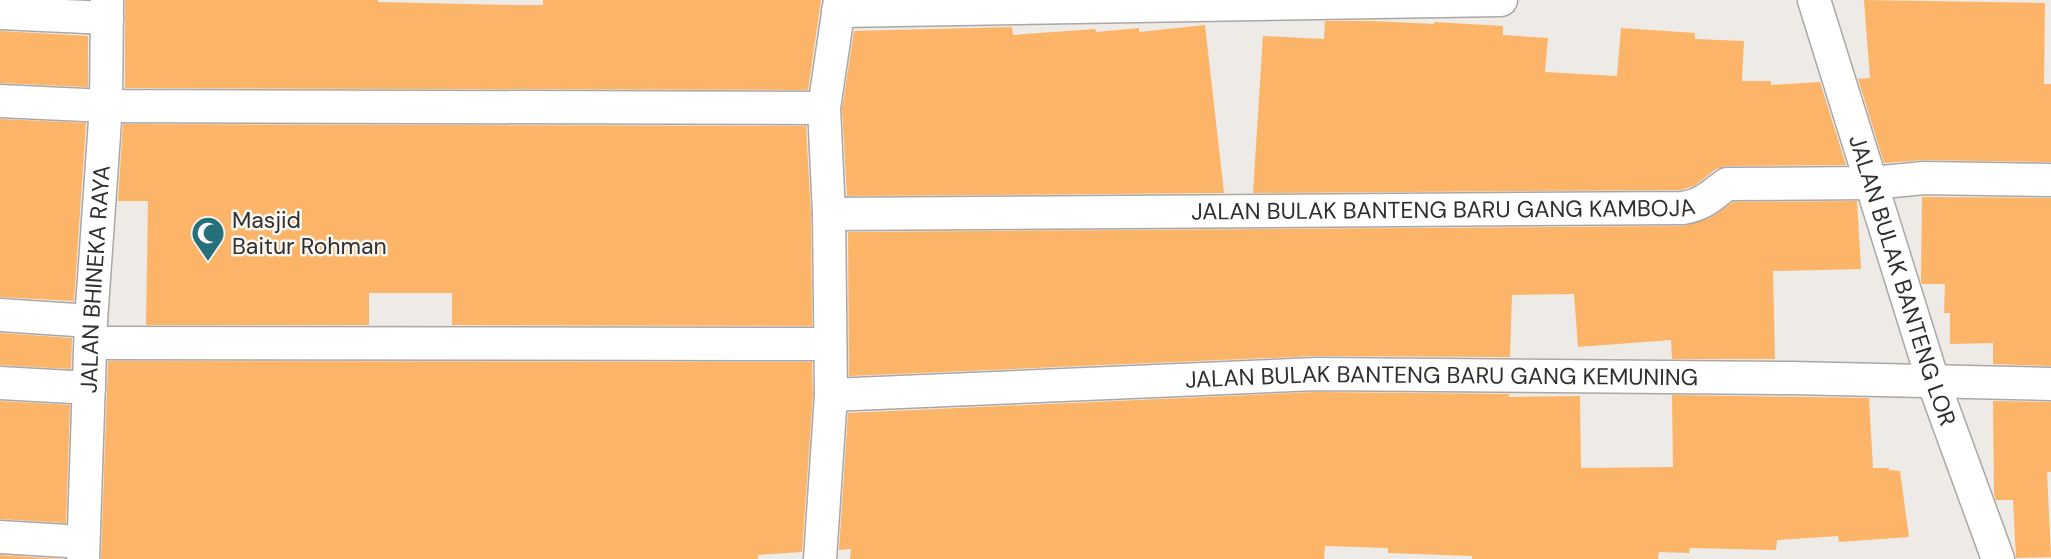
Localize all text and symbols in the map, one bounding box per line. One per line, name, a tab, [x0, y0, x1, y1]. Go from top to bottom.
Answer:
street label: JALAN BULAK BANTENG LOR	[1842, 131, 1963, 430]
street label: JALAN BHINEKA RAYA	[74, 164, 117, 394]
street label: JALAN BULAK BANTENG BARU GANG KAMBOJA	[1191, 191, 1698, 226]
place label: Masjid Baitur Rohman	[232, 205, 387, 261]
mosque icon: Masjid Baitur Rohman	[189, 214, 227, 263]
street label: JALAN BULAK BANTENG BARU GANG KEMUNING	[1184, 359, 1698, 395]

